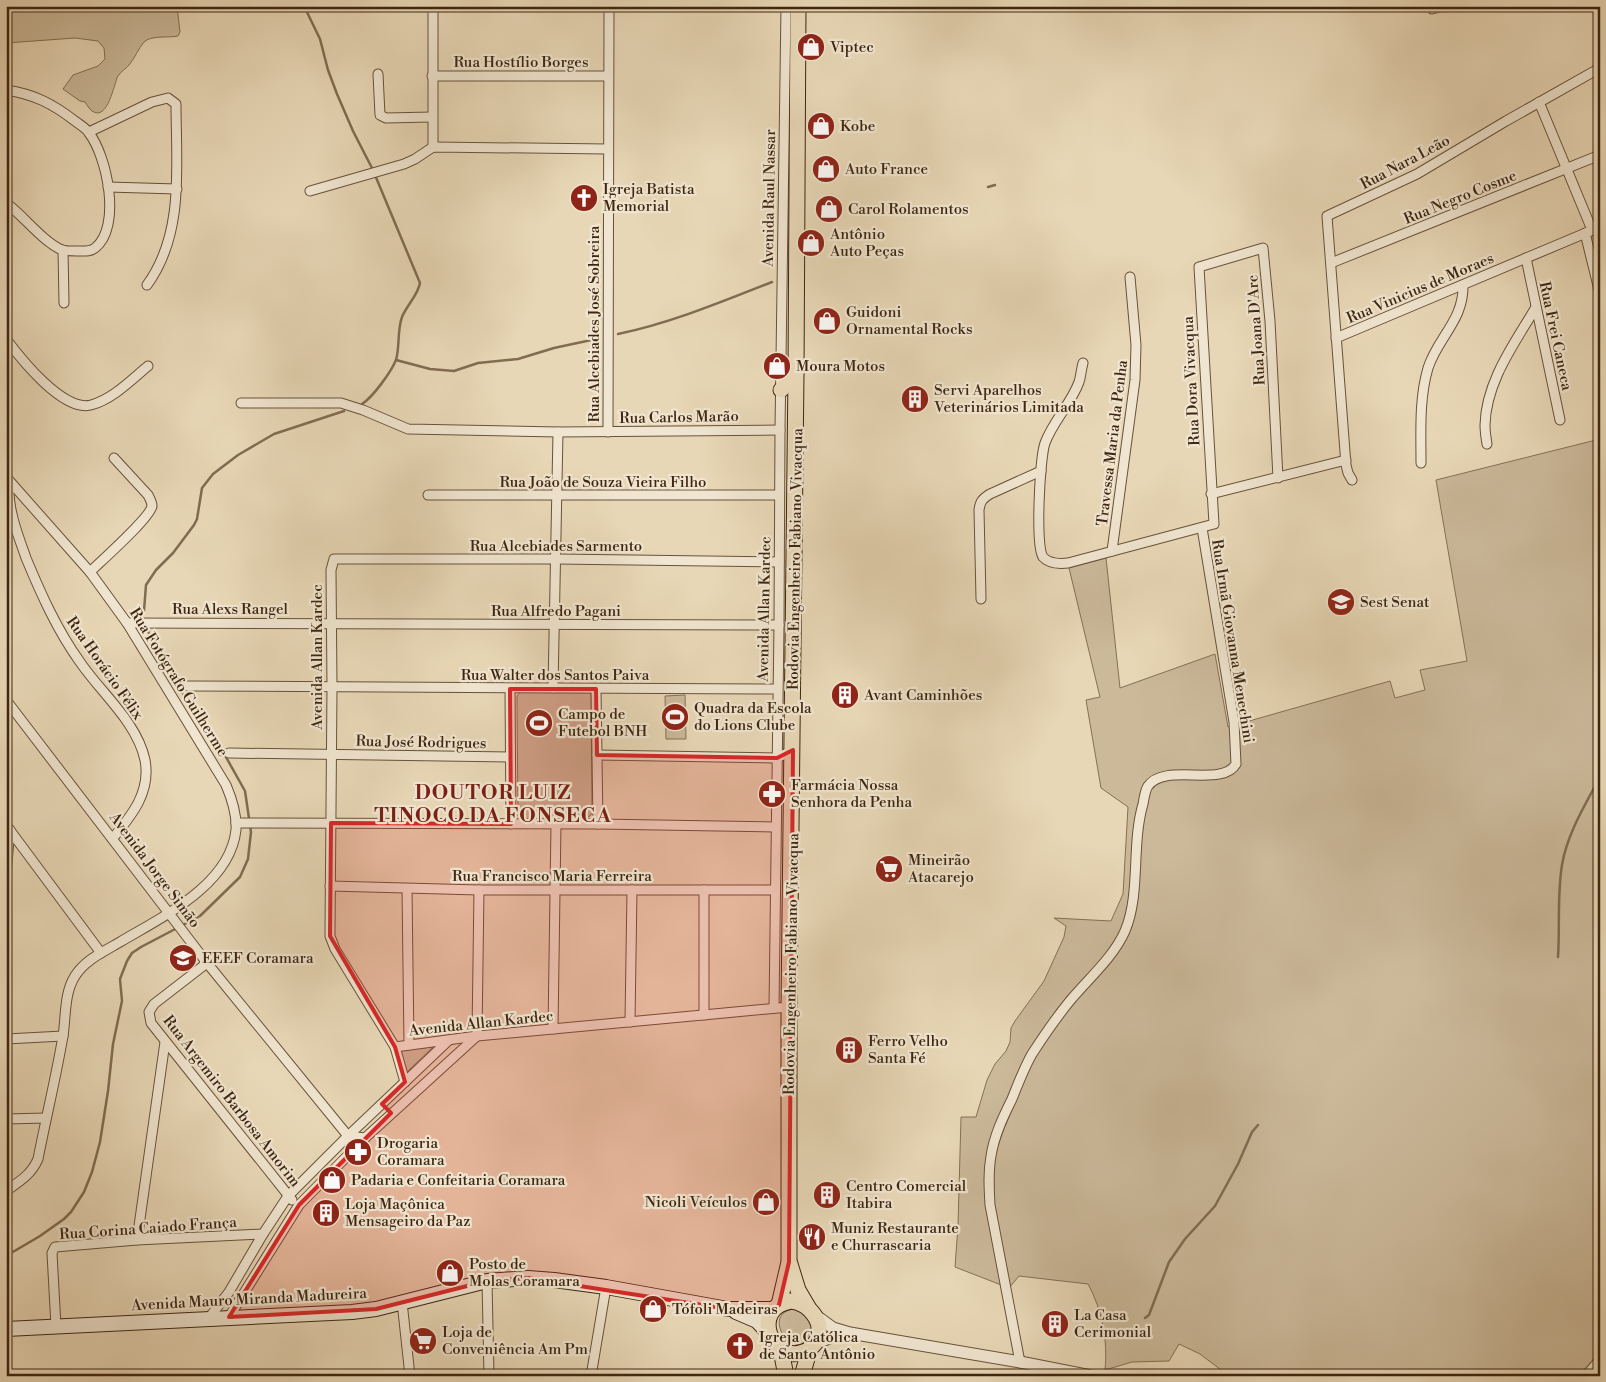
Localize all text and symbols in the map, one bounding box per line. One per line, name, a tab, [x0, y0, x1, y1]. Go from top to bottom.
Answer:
shop icon: Viptec	[796, 32, 826, 62]
place label: Viptec	[829, 38, 874, 57]
street label: Rua Hostílio Borges	[454, 53, 588, 72]
shop icon: Kobe	[806, 111, 836, 141]
place label: Kobe	[840, 117, 875, 136]
street label: Avenida Raul Nassar	[759, 129, 780, 268]
street label: Rua Nara Leão	[1357, 131, 1453, 194]
shop icon: Auto France	[811, 154, 841, 184]
place label: Auto France	[844, 160, 928, 179]
street label: Rua Negro Cosme	[1401, 166, 1519, 229]
place label: Igreja Batista Memorial	[603, 180, 695, 216]
church icon: Igreja Batista Memorial	[569, 183, 599, 213]
shop icon: Carol Rolamentos	[814, 194, 844, 224]
place label: Carol Rolamentos	[848, 200, 969, 219]
street label: Rua Alcebiades José Sobreira	[585, 225, 604, 422]
place label: Antônio Auto Peças	[829, 225, 904, 261]
shop icon: Antônio Auto Peças	[796, 228, 826, 258]
street label: Rua Vinicius de Moraes	[1344, 249, 1497, 328]
street label: Rua Joana D'Arc	[1243, 274, 1270, 386]
street label: Rua Frei Caneca	[1535, 280, 1576, 393]
place label: Guidoni Ornamental Rocks	[846, 303, 973, 339]
shop icon: Guidoni Ornamental Rocks	[812, 306, 842, 336]
street label: Rua Dora Vivacqua	[1179, 315, 1204, 446]
shop icon: Moura Motos	[762, 351, 792, 381]
place label: Moura Motos	[796, 357, 885, 376]
street label: Travessa Maria da Penha	[1093, 359, 1132, 527]
place label: Servi Aparelhos Veterinários Limitada	[933, 381, 1084, 417]
building icon: Servi Aparelhos Veterinários Limitada	[900, 384, 930, 414]
street label: Rua Carlos Marão	[619, 407, 739, 428]
street label: Rodovia Engenheiro Fabiano Vivacqua	[784, 427, 807, 690]
street label: Rua João de Souza Vieira Filho	[499, 473, 707, 492]
street label: Avenida Allan Kardec	[754, 536, 775, 683]
street label: Rua Alcebiades Sarmento	[470, 537, 642, 556]
street label: Rua Irmã Giovanna Menechini	[1207, 538, 1258, 744]
street label: Avenida Allan Kardec	[308, 584, 327, 731]
school or university icon: Sest Senat	[1326, 587, 1356, 617]
place label: Sest Senat	[1360, 593, 1430, 612]
street label: Rua Alexs Rangel	[172, 600, 289, 619]
street label: Rua Alfredo Pagani	[491, 602, 621, 621]
street label: Rua Fotógrafo Guilherme	[125, 604, 232, 760]
street label: Rua Horácio Félix	[62, 613, 147, 724]
street label: Rua Walter dos Santos Paiva	[461, 666, 650, 685]
building icon: Avant Caminhões	[830, 680, 860, 710]
place label: Avant Caminhões	[863, 686, 982, 705]
place label: Quadra da Escola do Lions Clube	[694, 699, 812, 735]
sports icon: Quadra da Escola do Lions Clube	[660, 702, 690, 732]
place label: Campo de Futebol BNH	[558, 705, 647, 741]
sports icon: Campo de Futebol BNH	[524, 708, 554, 738]
street label: Rua José Rodrigues	[355, 732, 487, 753]
place label: Farmácia Nossa Senhora da Penha	[791, 776, 913, 812]
pharmacy icon: Farmácia Nossa Senhora da Penha	[757, 779, 787, 809]
district label: DOUTOR LUIZ TINOCO DA FONSECA	[374, 781, 612, 829]
street label: Avenida Jorge Simão	[104, 808, 204, 932]
street label: Rodovia Engenheiro Fabiano Vivacqua	[780, 832, 803, 1095]
place label: Mineirão Atacarejo	[907, 851, 974, 887]
supermarket icon: Mineirão Atacarejo	[874, 854, 904, 884]
street label: Rua Francisco Maria Ferreira	[452, 867, 652, 886]
school or university icon: EEEF Coramara	[168, 943, 198, 973]
place label: EEEF Coramara	[202, 949, 314, 968]
street label: Avenida Allan Kardec	[407, 1006, 554, 1041]
street label: Rua Argemiro Barbosa Amorim	[159, 1012, 305, 1191]
place label: Ferro Velho Santa Fé	[868, 1032, 948, 1068]
building icon: Ferro Velho Santa Fé	[834, 1035, 864, 1065]
place label: Drogaria Coramara	[377, 1134, 445, 1170]
pharmacy icon: Drogaria Coramara	[343, 1137, 373, 1167]
shop icon: Padaria e Confeitaria Coramara	[317, 1165, 347, 1195]
place label: Padaria e Confeitaria Coramara	[351, 1171, 566, 1190]
place label: Centro Comercial Itabira	[846, 1177, 967, 1213]
building icon: Centro Comercial Itabira	[812, 1180, 842, 1210]
shop icon: Nicoli Veículos	[751, 1187, 781, 1217]
place label: Nicoli Veículos	[645, 1193, 747, 1212]
place label: Loja Maçônica Mensageiro da Paz	[345, 1195, 470, 1231]
building icon: Loja Maçônica Mensageiro da Paz	[311, 1198, 341, 1228]
street label: Rua Corina Caiado França	[59, 1213, 238, 1244]
place label: Muniz Restaurante e Churrascaria	[831, 1219, 959, 1255]
restaurant icon: Muniz Restaurante e Churrascaria	[797, 1222, 827, 1252]
place label: Posto de Molas Coramara	[469, 1255, 580, 1291]
shop icon: Posto de Molas Coramara	[435, 1258, 465, 1288]
street label: Avenida Mauro Miranda Madureira	[130, 1284, 368, 1315]
shop icon: Tófoli Madeiras	[638, 1294, 668, 1324]
place label: Tófoli Madeiras	[672, 1300, 778, 1319]
place label: La Casa Cerimonial	[1074, 1306, 1152, 1342]
building icon: La Casa Cerimonial	[1040, 1309, 1070, 1339]
place label: Loja de Conveniência Am Pm	[442, 1323, 588, 1359]
supermarket icon: Loja de Conveniência Am Pm	[408, 1326, 438, 1356]
place label: Igreja Católica de Santo Antônio	[759, 1328, 875, 1364]
church icon: Igreja Católica de Santo Antônio	[725, 1331, 755, 1361]

